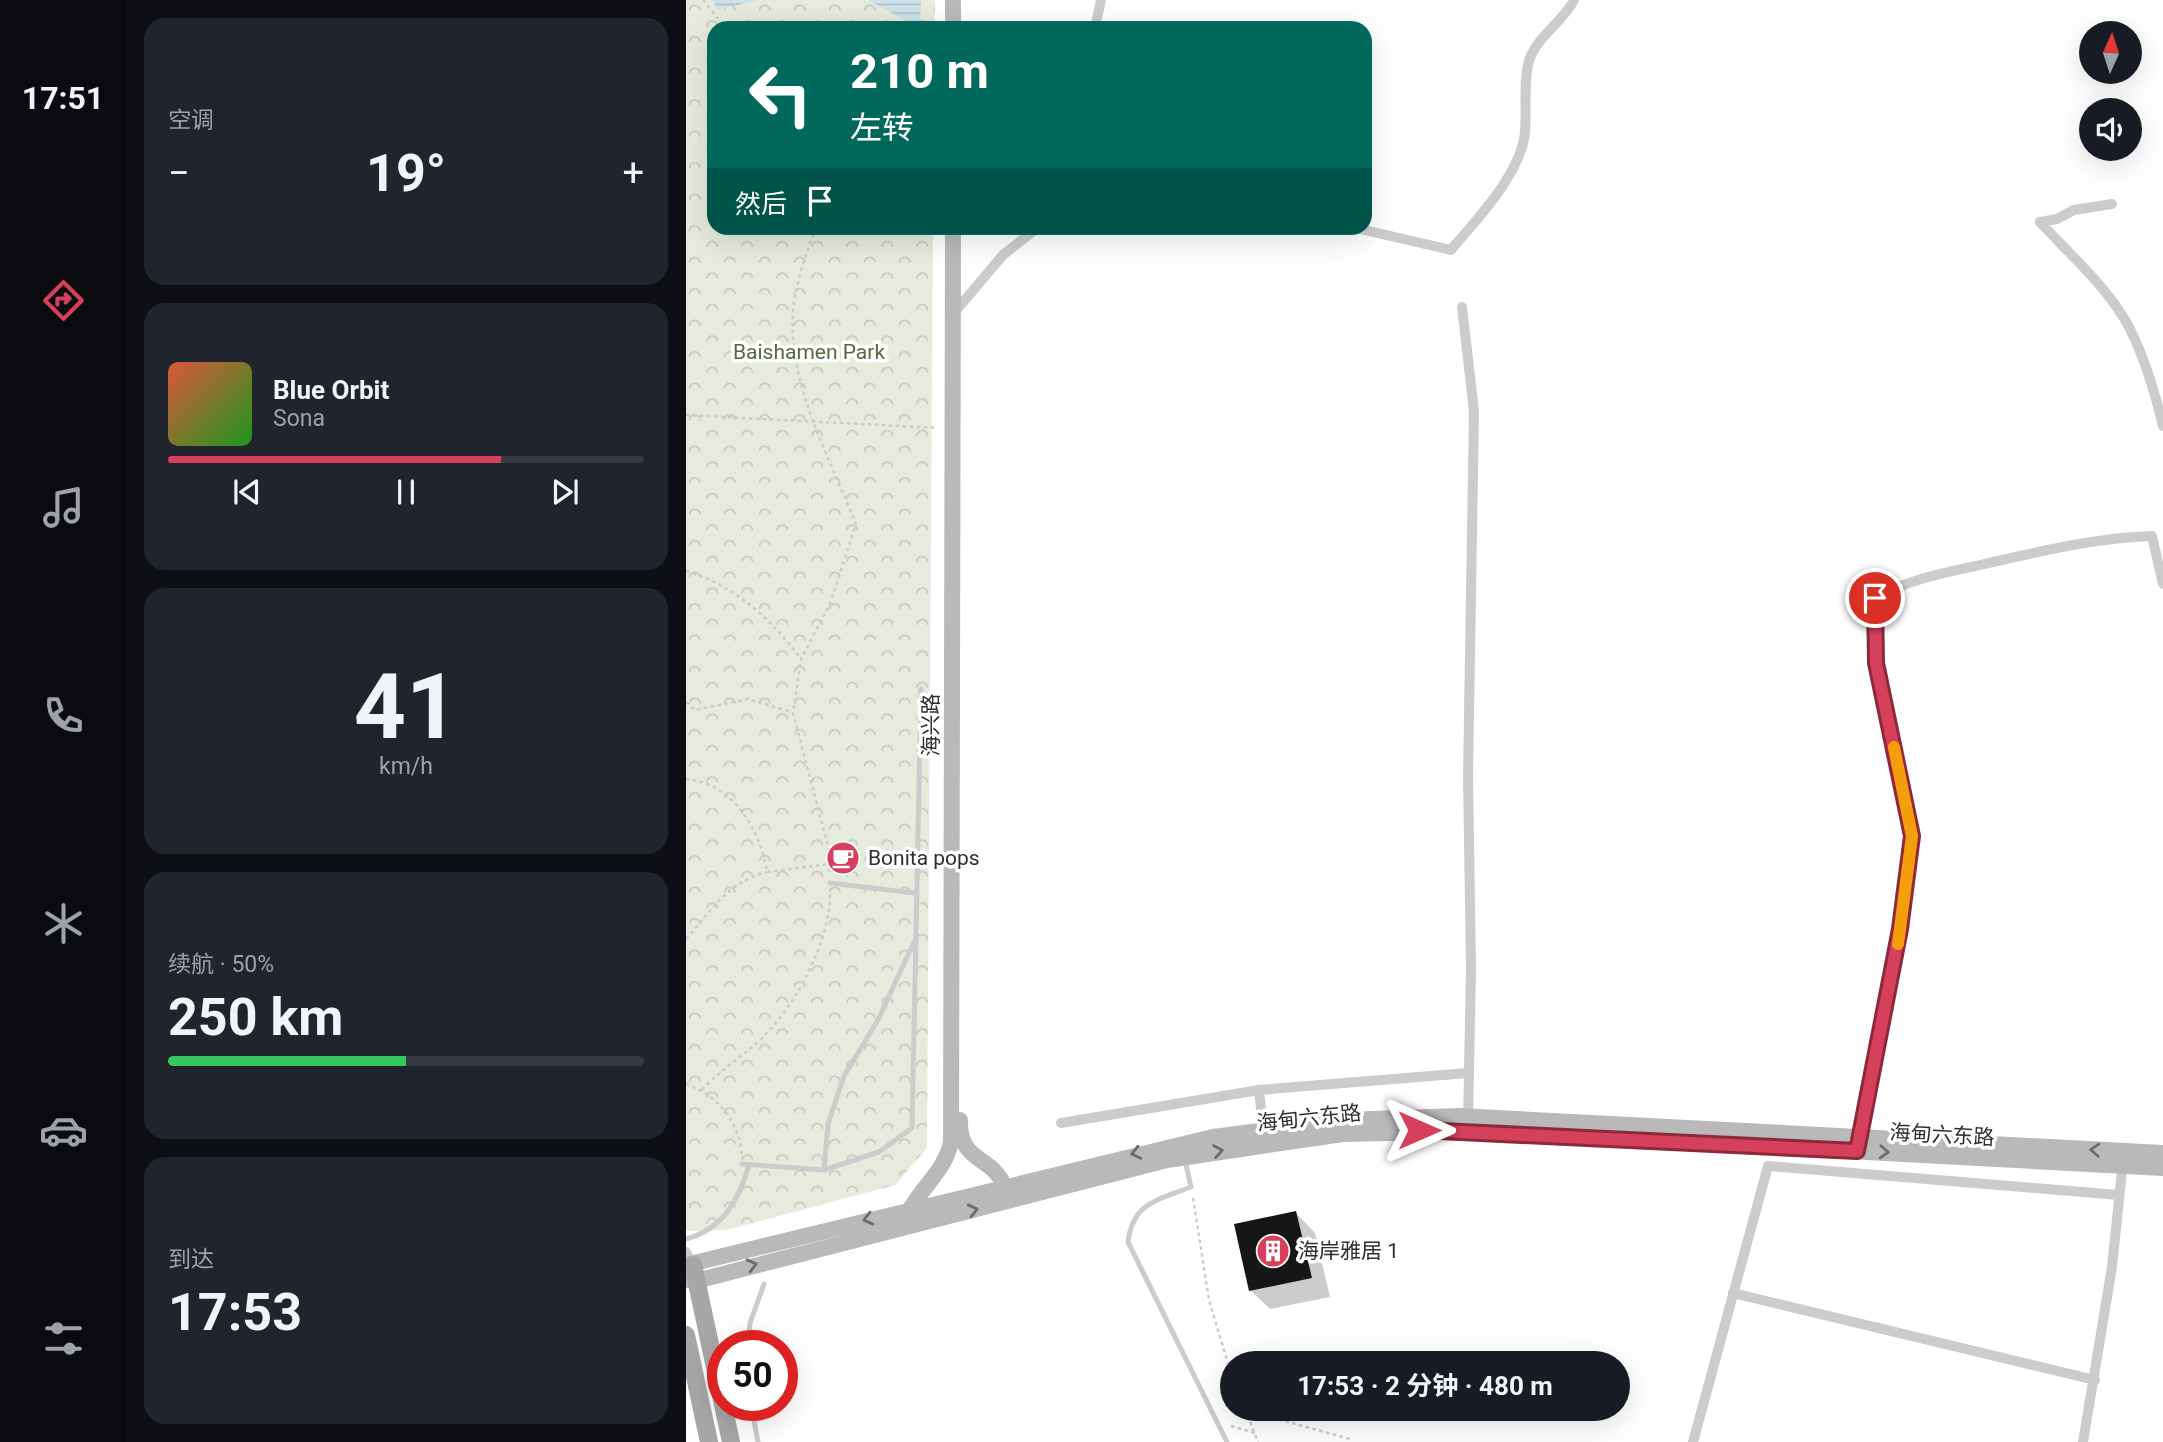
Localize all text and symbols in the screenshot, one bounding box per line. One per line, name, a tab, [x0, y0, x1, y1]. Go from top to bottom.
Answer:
north arrow	[2079, 21, 2142, 84]
map controls	[2079, 21, 2142, 161]
text: 210 m	[850, 43, 989, 100]
icon: left	[735, 49, 826, 140]
text: 17:51	[22, 79, 104, 117]
button: sound	[2079, 98, 2142, 161]
text: 空调	[168, 107, 214, 134]
text: 左转	[850, 109, 914, 147]
text: 19°	[366, 143, 446, 204]
text: −	[168, 151, 190, 195]
text: +	[622, 151, 644, 195]
icon: arrive	[801, 182, 839, 220]
text: 然后	[735, 189, 787, 219]
icon: directions	[39, 276, 88, 325]
park label: Baishamen Park	[733, 340, 885, 364]
text: Blue Orbit	[273, 375, 389, 405]
text: Sona	[273, 405, 325, 432]
icon: previous	[228, 473, 266, 511]
icon: pause	[387, 473, 425, 511]
icon: next	[546, 473, 584, 511]
icon: music	[39, 483, 88, 532]
pin	[1845, 568, 1905, 628]
icon: arrive	[1856, 579, 1894, 617]
text: 41	[354, 654, 458, 760]
icon: phone	[39, 691, 88, 740]
street label: 海兴路	[919, 694, 943, 757]
text: km/h	[379, 753, 433, 780]
cafe icon: Bonita pops	[824, 839, 862, 877]
place label: Bonita pops	[868, 846, 980, 870]
icon: climate	[39, 899, 88, 948]
text: 续航 · 50%	[168, 951, 274, 978]
text: 250 km	[168, 987, 343, 1048]
position arrow	[1382, 1093, 1456, 1167]
street label: 海甸六东路	[1256, 1101, 1362, 1135]
icon: car	[39, 1106, 88, 1155]
street label: 海甸六东路	[1889, 1120, 1995, 1150]
one-way arrow	[2089, 1143, 2100, 1158]
one-way arrow	[1212, 1144, 1224, 1159]
one-way arrow	[1130, 1145, 1142, 1159]
one-way arrow	[1879, 1145, 1890, 1160]
one-way arrow	[967, 1204, 979, 1218]
one-way arrow	[862, 1211, 874, 1225]
building icon: 海岸雅居 1	[1254, 1232, 1292, 1270]
place label: 海岸雅居 1	[1298, 1239, 1399, 1263]
text: 到达	[168, 1246, 214, 1273]
one-way arrow	[746, 1259, 758, 1273]
text: 17:53	[168, 1282, 302, 1343]
icon: filters	[39, 1314, 88, 1363]
speed limit sign: 50	[707, 1330, 798, 1421]
text: 17:53 · 2 分钟 · 480 m	[1297, 1371, 1553, 1401]

